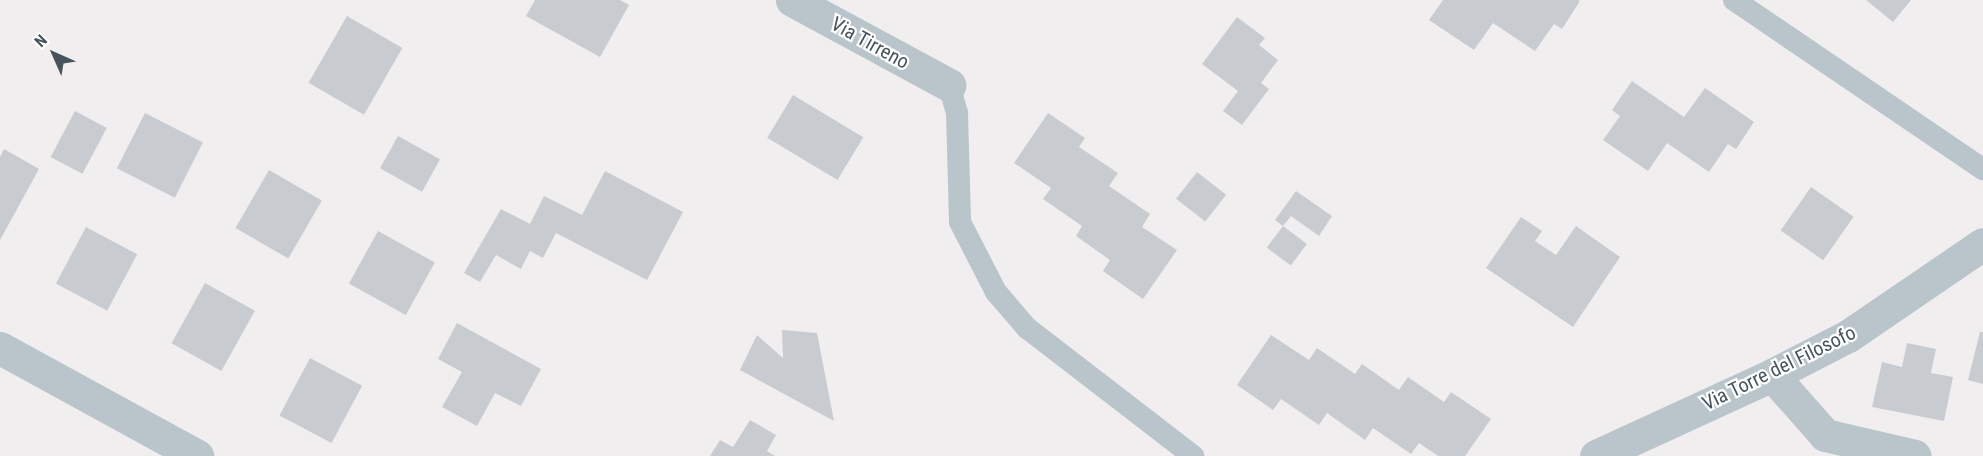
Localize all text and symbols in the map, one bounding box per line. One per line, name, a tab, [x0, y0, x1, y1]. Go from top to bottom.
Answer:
street label: Via Tirreno	[827, 12, 913, 74]
north arrow	[24, 24, 84, 84]
text: N	[31, 31, 51, 51]
street label: Via Torre del Filosofo	[1698, 320, 1860, 416]

